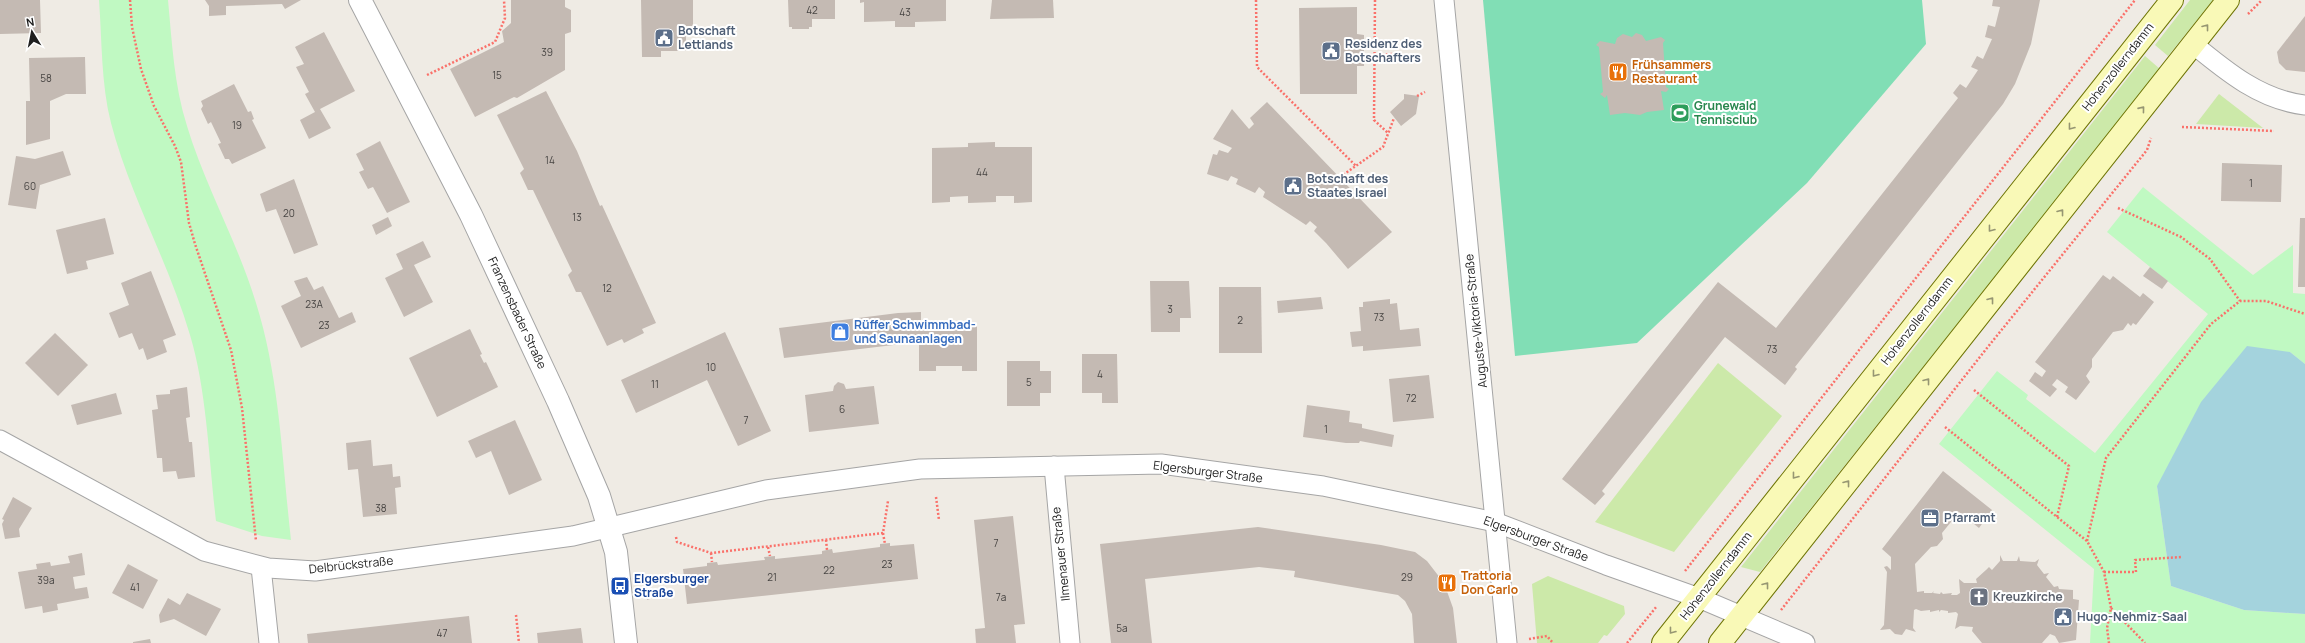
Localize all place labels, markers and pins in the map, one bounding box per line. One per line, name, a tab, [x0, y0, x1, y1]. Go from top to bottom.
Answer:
place label: Botschaft Lettlands	[678, 22, 736, 53]
public building icon: Botschaft Lettlands	[653, 27, 675, 49]
place label: Residenz des Botschafters	[1345, 35, 1422, 66]
public building icon: Residenz des Botschafters	[1320, 40, 1342, 62]
place label: Frühsammers Restaurant	[1632, 56, 1712, 87]
restaurant icon: Frühsammers Restaurant	[1607, 61, 1629, 83]
place label: Grunewald Tennisclub	[1694, 97, 1757, 128]
sports icon: Grunewald Tennisclub	[1669, 102, 1691, 124]
place label: Botschaft des Staates Israel	[1307, 170, 1389, 201]
public building icon: Botschaft des Staates Israel	[1282, 175, 1304, 197]
place label: Rüffer Schwimmbad- und Saunaanlagen	[854, 316, 976, 347]
shop icon: Rüffer Schwimmbad- und Saunaanlagen	[829, 321, 851, 343]
office icon: Pfarramt	[1919, 507, 1941, 529]
place label: Pfarramt	[1944, 509, 1996, 526]
place label: Trattoria Don Carlo	[1461, 567, 1518, 598]
place label: Elgersburger Straße	[634, 570, 709, 601]
restaurant icon: Trattoria Don Carlo	[1436, 572, 1458, 594]
bus stop icon: Elgersburger Straße	[609, 575, 631, 597]
church icon: Kreuzkirche	[1968, 586, 1990, 608]
place label: Kreuzkirche	[1993, 588, 2063, 605]
public building icon: Hugo-Nehmiz-Saal	[2052, 606, 2074, 628]
place label: Hugo-Nehmiz-Saal	[2077, 608, 2187, 625]

